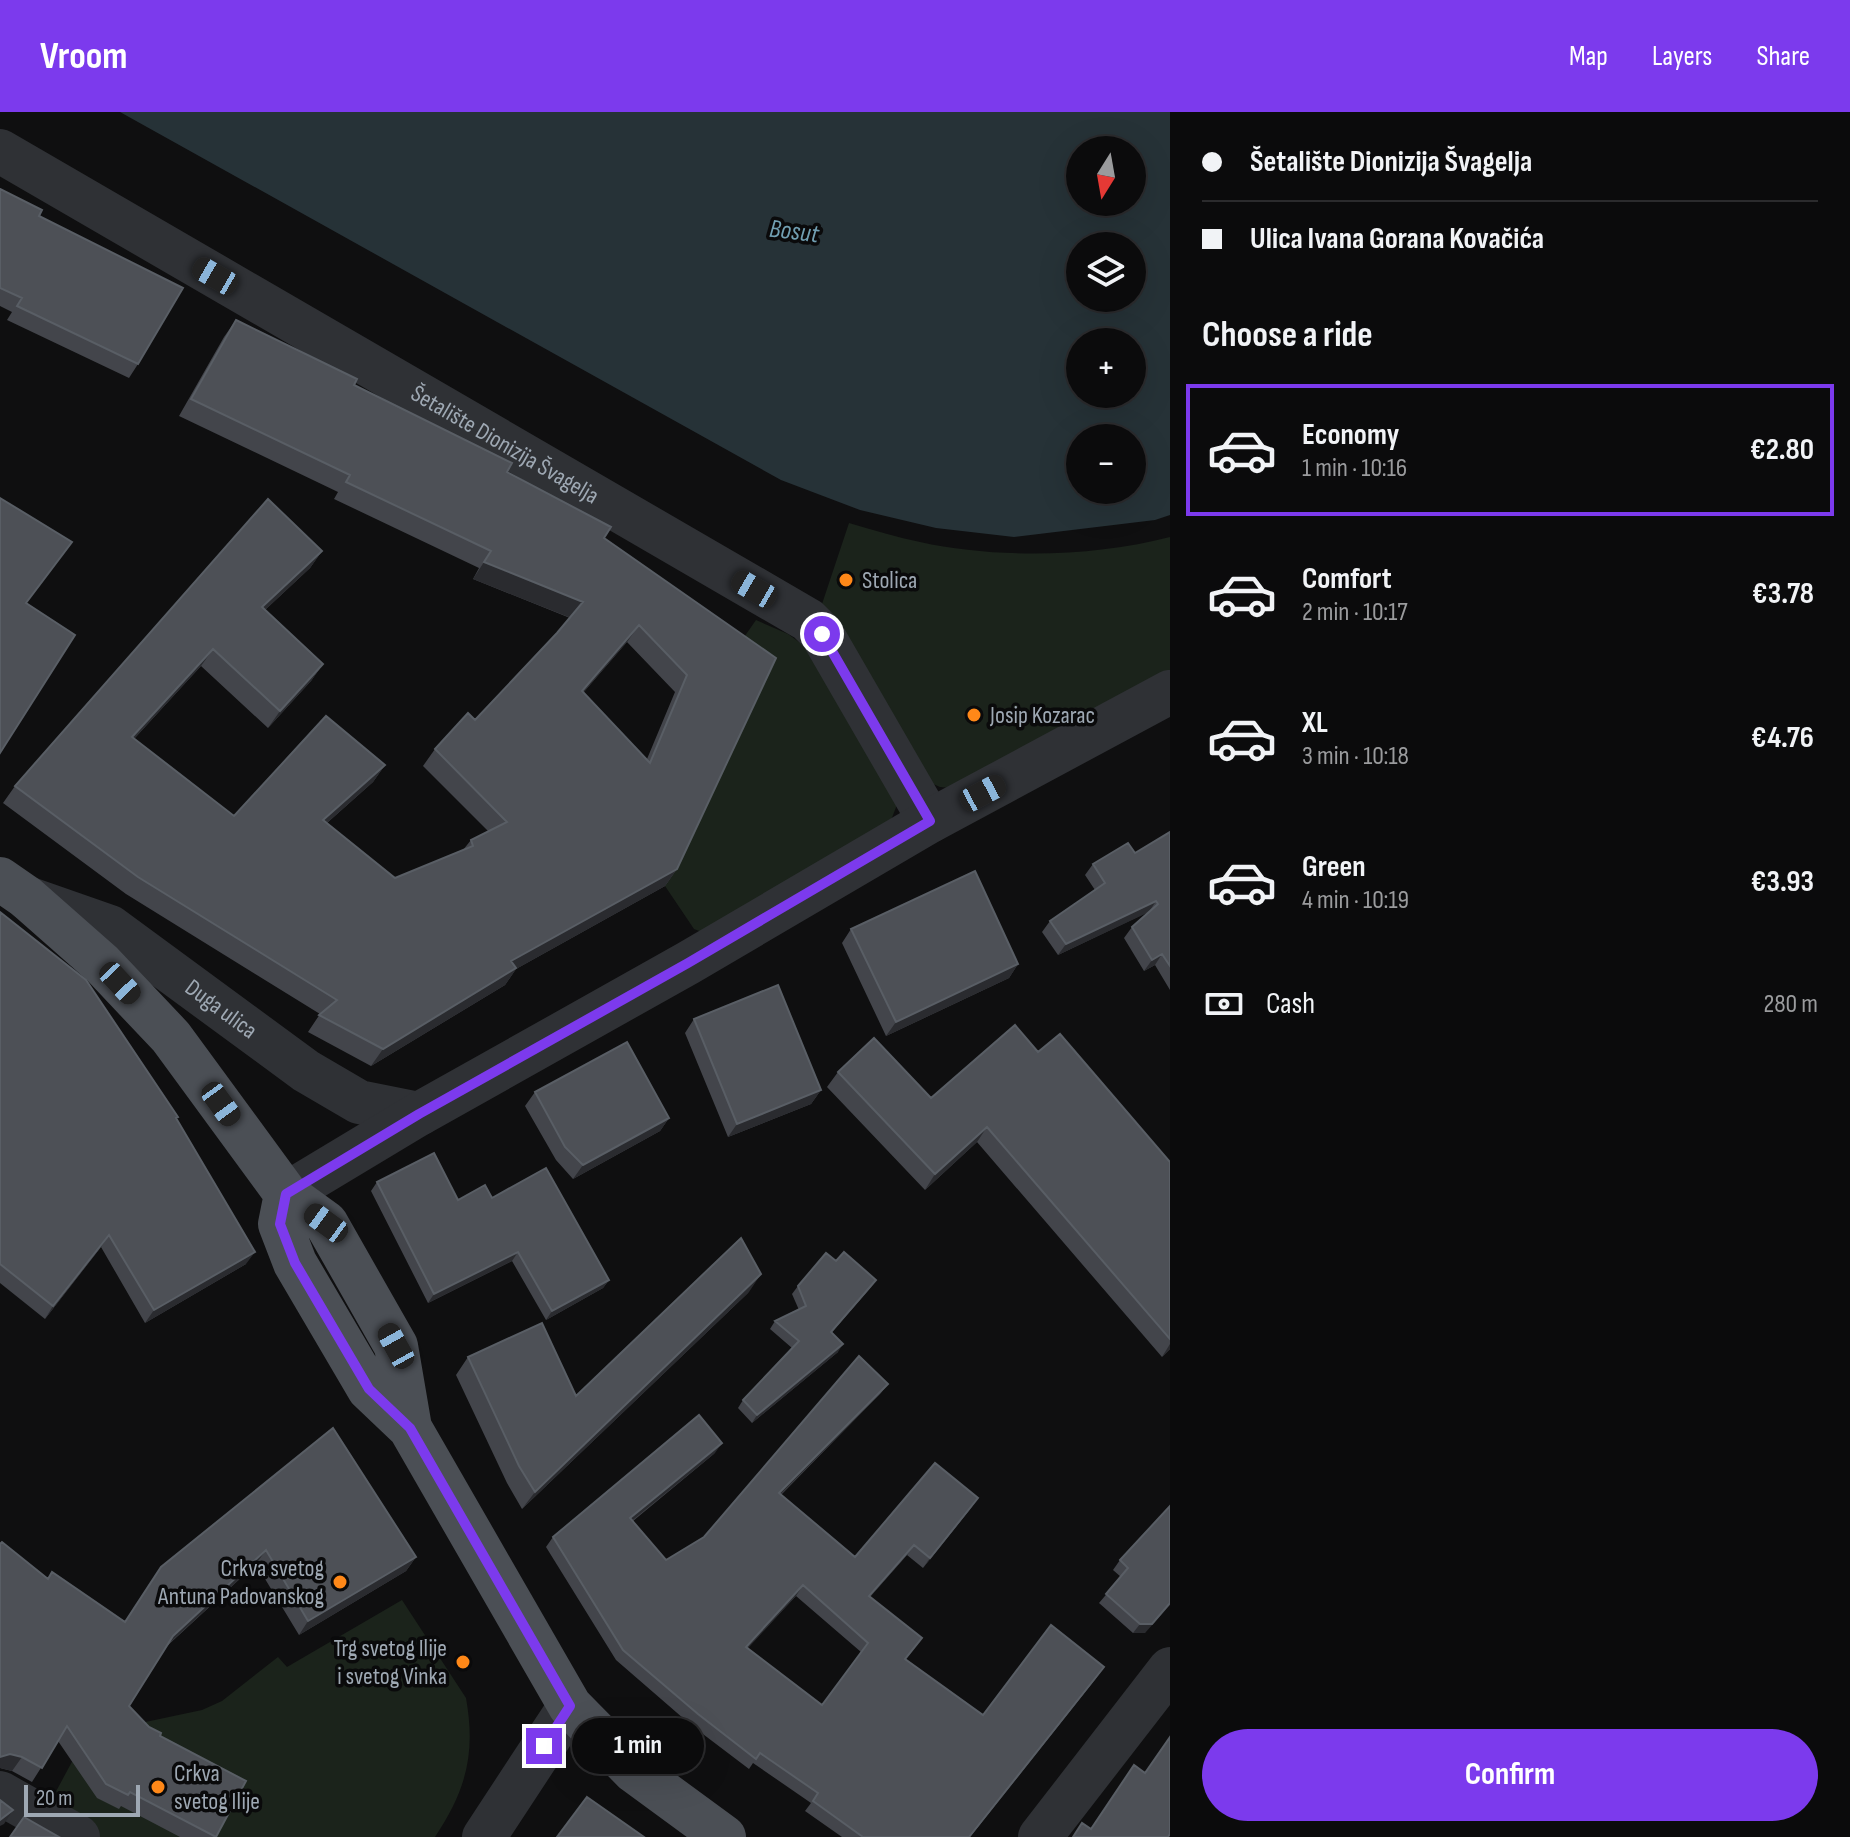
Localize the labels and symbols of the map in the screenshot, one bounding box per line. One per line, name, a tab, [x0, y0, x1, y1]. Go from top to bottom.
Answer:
north arrow	[1066, 136, 1146, 216]
water label: Bosut	[768, 214, 822, 251]
car	[188, 254, 242, 298]
street label: Šetalište Dionizija Švagelja	[406, 378, 604, 510]
place label: Stolica	[862, 566, 917, 595]
car	[727, 567, 781, 611]
marker: Stolica	[837, 571, 855, 589]
route start	[804, 616, 840, 652]
place label: Josip Kozarac	[989, 701, 1095, 730]
marker: Josip Kozarac	[965, 706, 983, 724]
car	[956, 771, 1010, 815]
car	[95, 957, 145, 1009]
street label: Duga ulica	[180, 973, 263, 1045]
car	[197, 1078, 245, 1130]
car	[300, 1199, 352, 1247]
car	[374, 1319, 418, 1373]
place label: Crkva svetog Antuna Padovanskog	[157, 1554, 324, 1611]
marker: Crkva svetog Antuna Padovanskog	[331, 1573, 349, 1591]
place label: Trg svetog Ilije i svetog Vinka	[334, 1634, 447, 1691]
marker: Trg svetog Ilije i svetog Vinka	[454, 1653, 472, 1671]
callout: 1 min	[572, 1718, 704, 1774]
route end	[526, 1728, 562, 1764]
place label: Crkva svetog Ilije	[174, 1759, 260, 1816]
marker: Crkva svetog Ilije	[149, 1778, 167, 1796]
scale bar	[24, 1781, 140, 1817]

